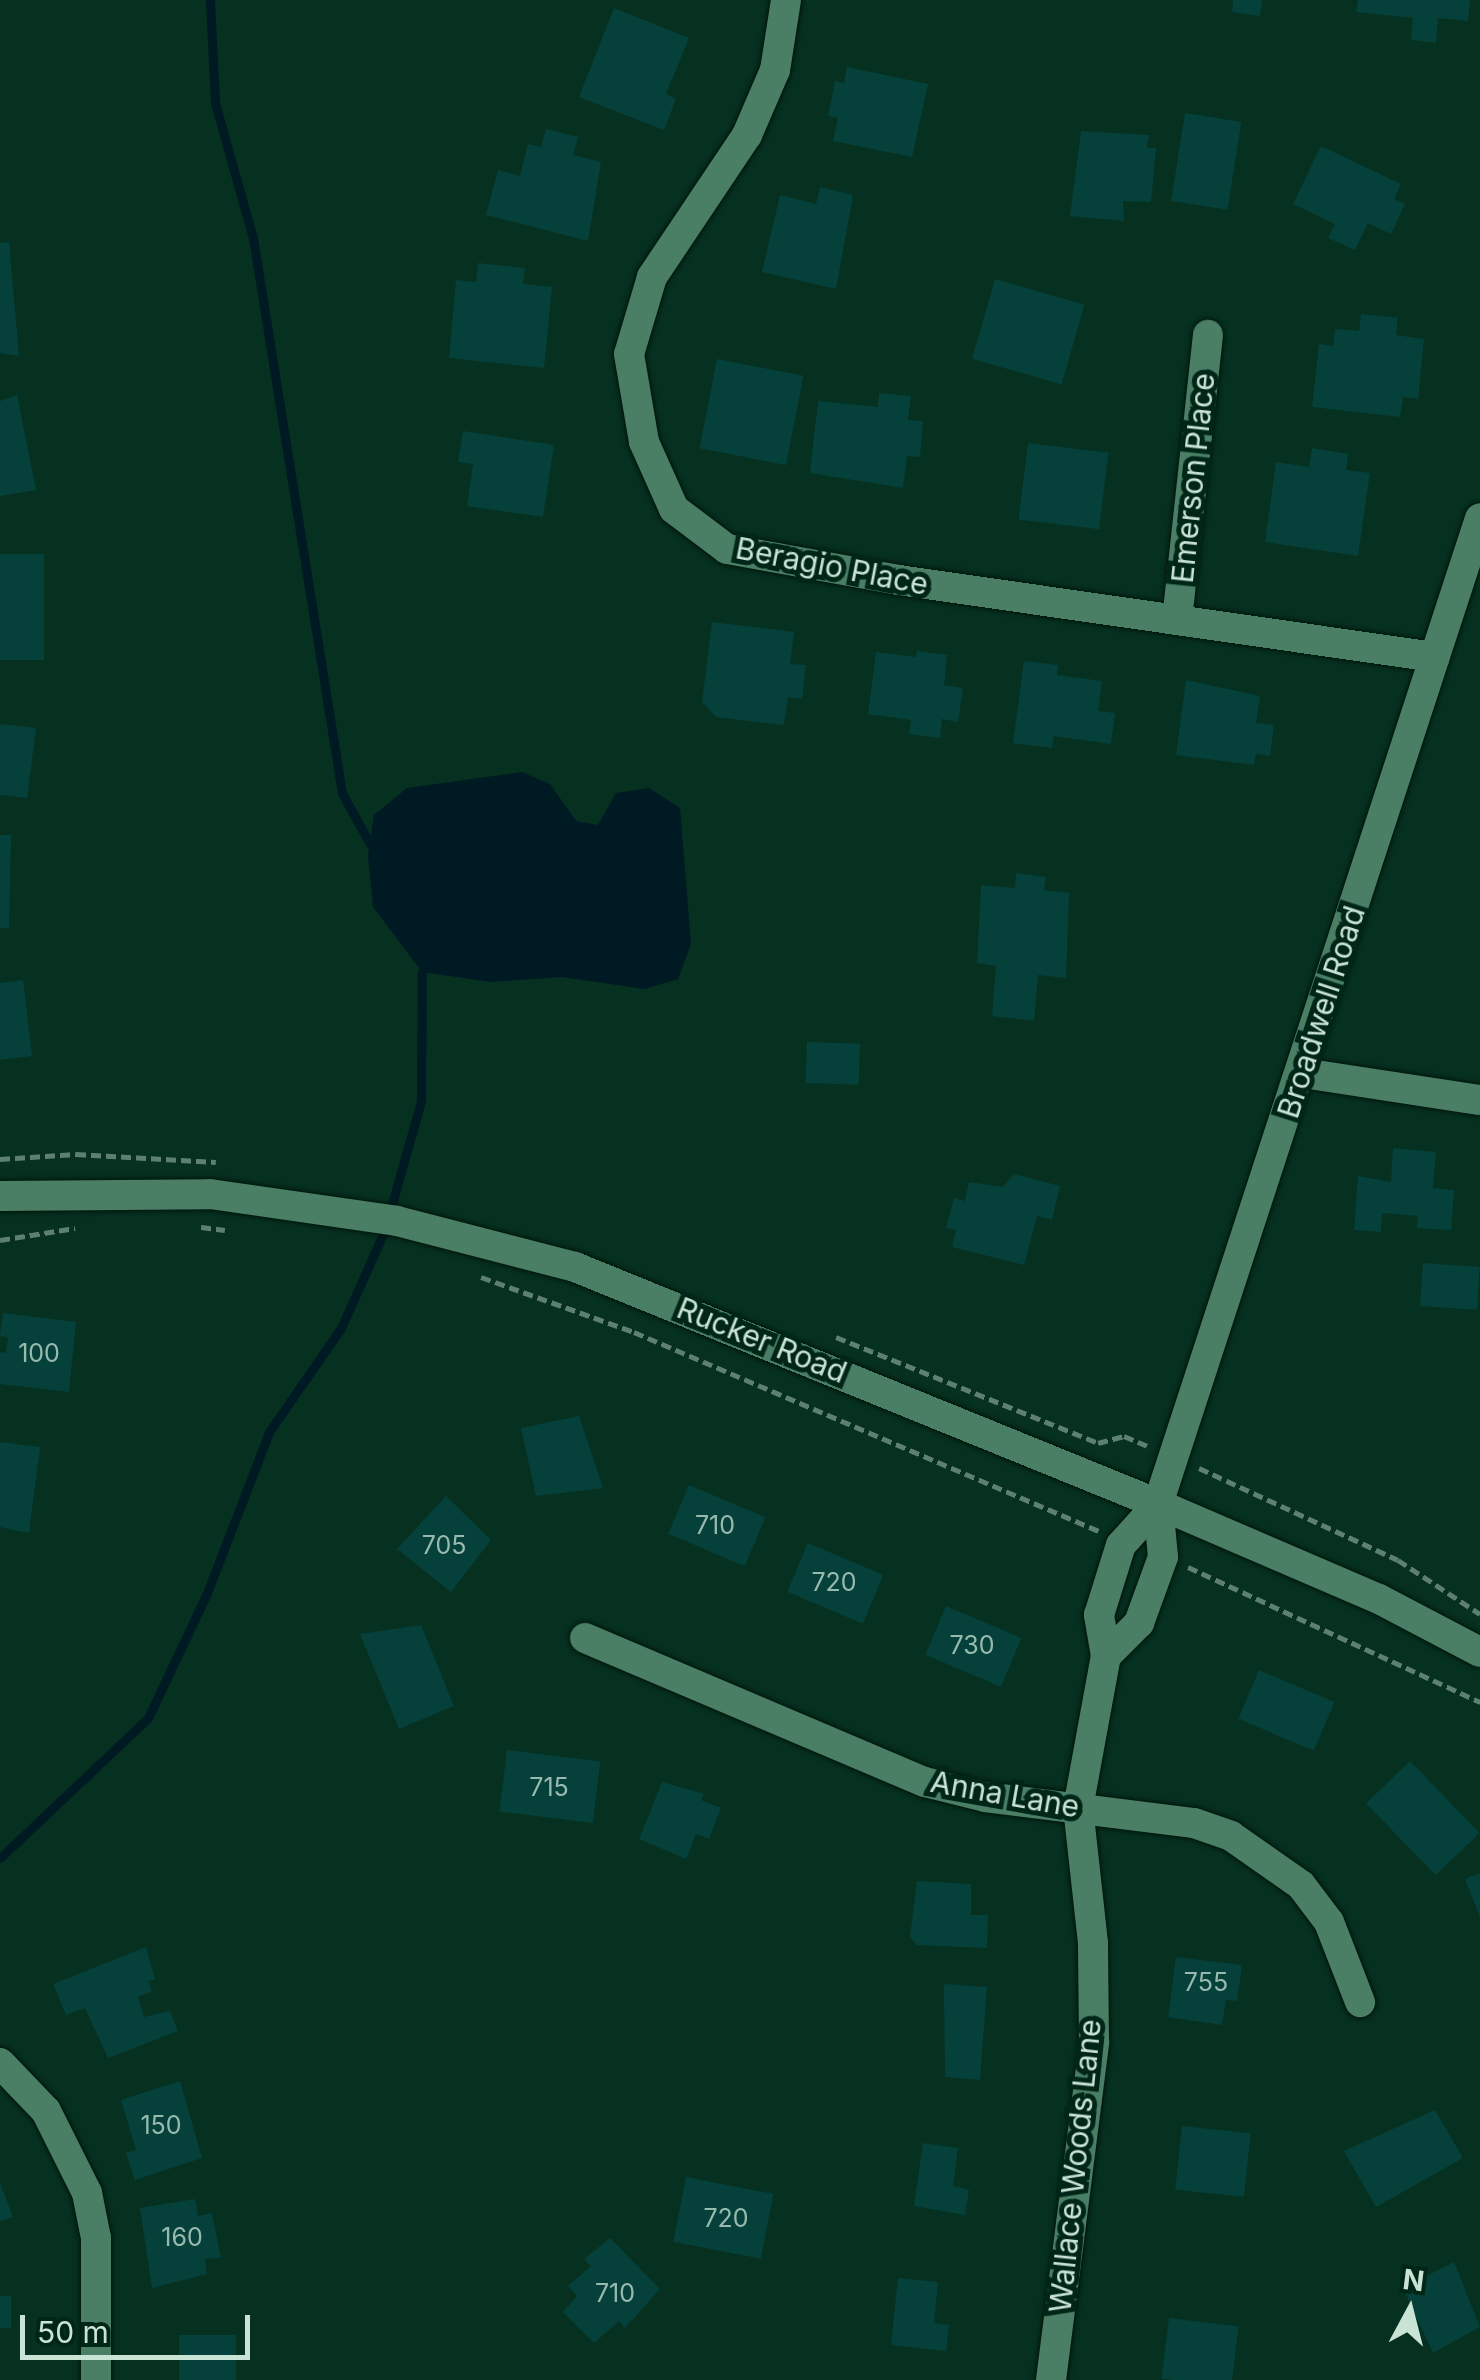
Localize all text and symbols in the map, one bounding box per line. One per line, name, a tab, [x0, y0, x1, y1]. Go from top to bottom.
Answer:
street label: Emerson Place	[1164, 371, 1222, 585]
street label: Beragio Place	[733, 530, 931, 602]
street label: Broadwell Road	[1270, 901, 1372, 1123]
street label: Rucker Road	[672, 1290, 852, 1390]
house number: 100	[18, 1338, 60, 1368]
house number: 710	[695, 1510, 735, 1540]
house number: 705	[422, 1530, 466, 1560]
house number: 720	[811, 1567, 857, 1597]
house number: 730	[950, 1630, 994, 1660]
street label: Anna Lane	[928, 1763, 1082, 1825]
house number: 715	[529, 1772, 569, 1802]
house number: 755	[1184, 1967, 1228, 1997]
street label: Wallace Woods Lane	[1042, 2017, 1108, 2315]
house number: 150	[140, 2110, 182, 2140]
house number: 720	[703, 2203, 749, 2233]
house number: 160	[161, 2222, 203, 2252]
north arrow	[1360, 2260, 1460, 2360]
text: N	[1401, 2262, 1426, 2298]
house number: 710	[595, 2278, 635, 2308]
scale bar	[25, 2295, 255, 2357]
text: 50 m	[37, 2314, 109, 2350]

